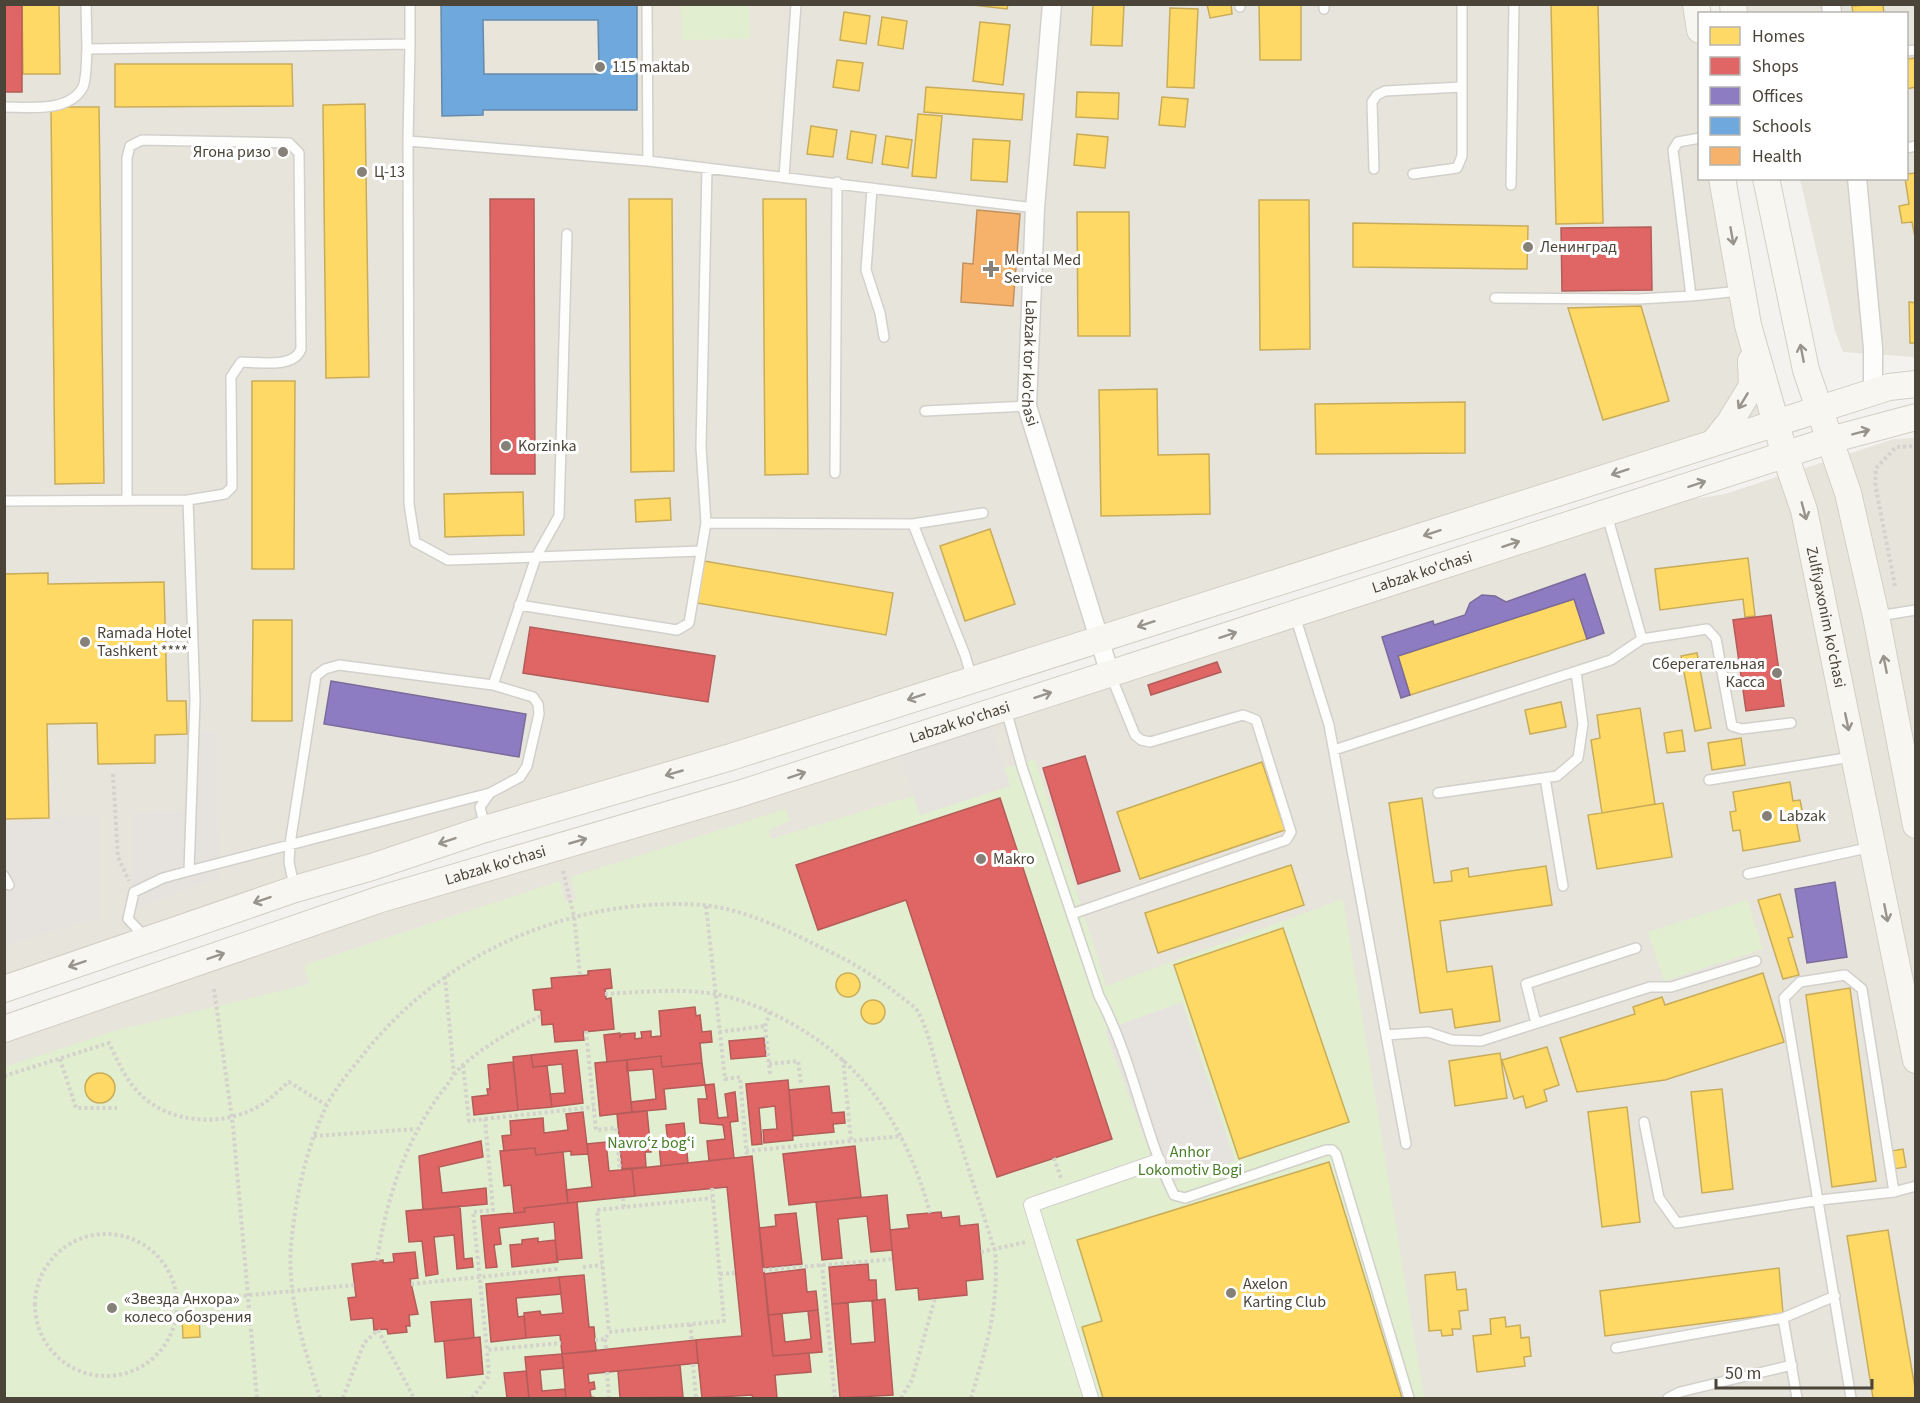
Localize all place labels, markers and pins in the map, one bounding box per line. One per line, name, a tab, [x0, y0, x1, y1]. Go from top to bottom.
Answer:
place label: 115 maktab	[612, 56, 690, 78]
marker: 115 maktab	[593, 60, 607, 74]
place label: Ягона ризо	[193, 141, 271, 163]
marker: Ягона ризо	[276, 145, 290, 159]
place label: Ц-13	[374, 161, 405, 183]
marker: Ц-13	[355, 165, 369, 179]
place label: Ленинград	[1540, 236, 1617, 258]
marker: Ленинград	[1521, 240, 1535, 254]
place label: Mental Med Service	[1004, 249, 1081, 289]
marker: Mental Med Service	[982, 260, 1000, 278]
place label: Korzinka	[518, 435, 577, 457]
marker: Korzinka	[499, 439, 513, 453]
place label: Ramada Hotel Tashkent ****	[97, 622, 192, 662]
marker: Ramada Hotel Tashkent ****	[78, 635, 92, 649]
place label: Сберегательная Касса	[1652, 653, 1765, 693]
marker: Сберегательная Касса	[1770, 666, 1784, 680]
place label: Labzak	[1779, 805, 1826, 827]
marker: Labzak	[1760, 809, 1774, 823]
place label: Makro	[993, 848, 1035, 870]
marker: Makro	[974, 852, 988, 866]
place label: Axelon Karting Club	[1243, 1273, 1326, 1313]
marker: Axelon Karting Club	[1224, 1286, 1238, 1300]
place label: «Звезда Анхора» колесо обозрения	[124, 1288, 252, 1328]
marker: «Звезда Анхора» колесо обозрения	[105, 1301, 119, 1315]

